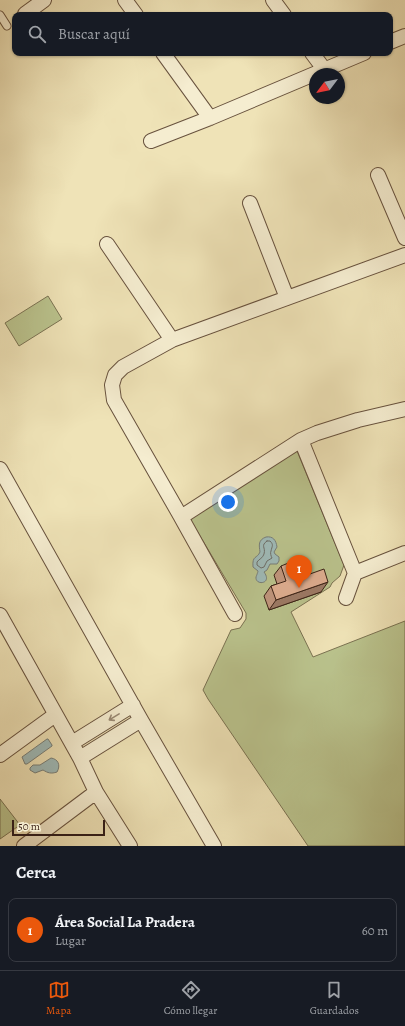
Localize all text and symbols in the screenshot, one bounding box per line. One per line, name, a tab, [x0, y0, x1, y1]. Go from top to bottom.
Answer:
search box	[12, 12, 393, 56]
icon: search	[26, 23, 48, 45]
text: Buscar aquí	[58, 24, 130, 44]
north arrow	[309, 68, 345, 104]
your location	[218, 492, 238, 512]
pin: 1	[286, 555, 312, 588]
one-way arrow	[109, 713, 120, 721]
scale bar	[12, 818, 105, 837]
text: 50 m	[18, 819, 40, 834]
text: Cerca	[16, 861, 56, 884]
text: Área Social La Pradera	[55, 912, 195, 932]
text: 1	[28, 922, 32, 939]
text: 60 m	[362, 922, 388, 939]
text: Lugar	[55, 932, 86, 949]
tab: Mapa	[46, 979, 71, 1018]
tab: Cómo llegar	[164, 979, 217, 1018]
tab: Guardados	[310, 979, 359, 1018]

